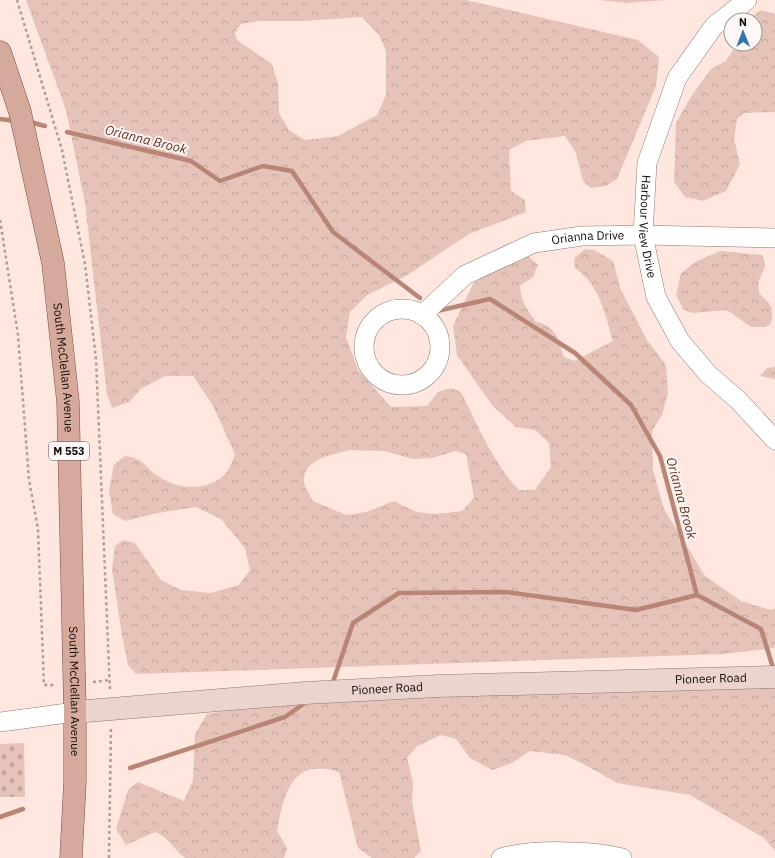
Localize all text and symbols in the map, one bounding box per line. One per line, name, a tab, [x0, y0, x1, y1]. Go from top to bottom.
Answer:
north arrow	[723, 12, 763, 52]
text: N	[739, 15, 747, 29]
water label: Orianna Brook	[103, 121, 189, 158]
street label: Harbour View Drive	[636, 175, 660, 280]
street label: Orianna Drive	[550, 227, 625, 247]
street label: South McClellan Avenue	[50, 302, 77, 433]
road number: M 553	[49, 442, 89, 460]
water label: Orianna Brook	[662, 455, 701, 541]
street label: South McClellan Avenue	[66, 626, 83, 757]
street label: Pioneer Road	[675, 670, 747, 687]
street label: Pioneer Road	[351, 679, 423, 698]

